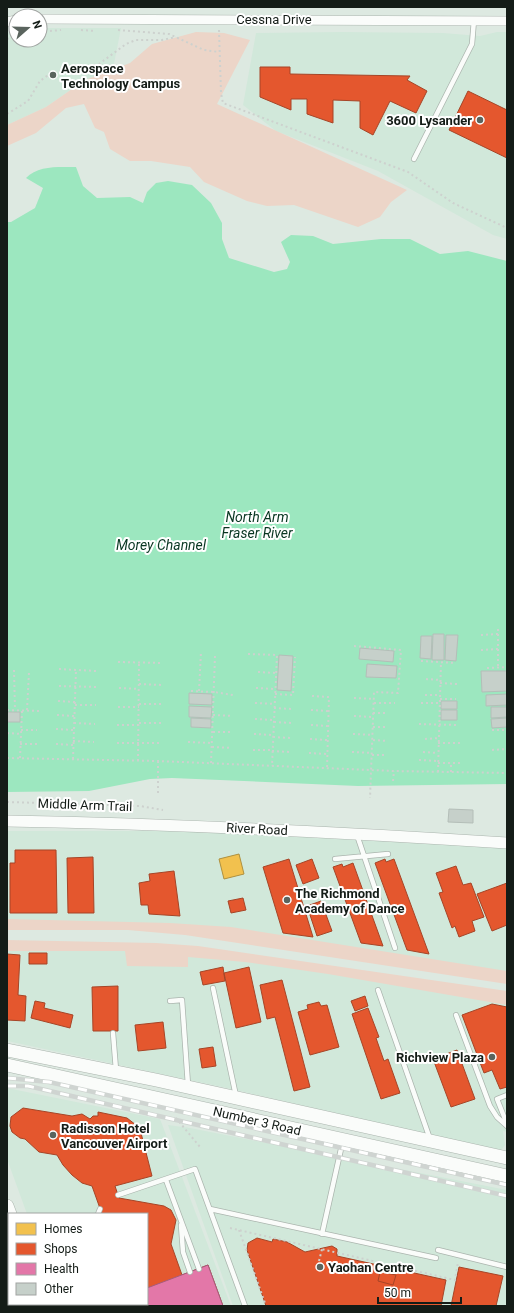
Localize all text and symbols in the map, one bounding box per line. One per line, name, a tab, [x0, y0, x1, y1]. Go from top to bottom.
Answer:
north arrow	[8, 8, 48, 48]
street label: Cessna Drive	[236, 12, 312, 27]
text: N	[29, 19, 44, 31]
place label: Aerospace Technology Campus	[61, 61, 180, 91]
marker: Aerospace Technology Campus	[48, 70, 58, 80]
place label: 3600 Lysander	[386, 113, 472, 128]
marker: 3600 Lysander	[475, 115, 485, 125]
water label: North Arm Fraser River	[221, 509, 293, 541]
water label: Morey Channel	[116, 537, 207, 553]
street label: Middle Arm Trail	[37, 796, 133, 814]
street label: River Road	[226, 820, 288, 838]
place label: The Richmond Academy of Dance	[295, 886, 405, 916]
marker: The Richmond Academy of Dance	[282, 895, 292, 905]
place label: Richview Plaza	[396, 1050, 484, 1065]
marker: Richview Plaza	[487, 1052, 497, 1062]
street label: Number 3 Road	[211, 1104, 303, 1138]
place label: Radisson Hotel Vancouver Airport	[61, 1121, 168, 1151]
marker: Radisson Hotel Vancouver Airport	[48, 1130, 58, 1140]
legend	[8, 1213, 148, 1305]
text: Homes	[44, 1222, 82, 1236]
text: Shops	[44, 1242, 78, 1256]
place label: Yaohan Centre	[328, 1260, 414, 1275]
text: Health	[44, 1262, 79, 1276]
marker: Yaohan Centre	[315, 1262, 325, 1272]
scale bar	[378, 1279, 461, 1305]
text: Other	[44, 1282, 73, 1296]
text: 50 m	[384, 1286, 411, 1300]

